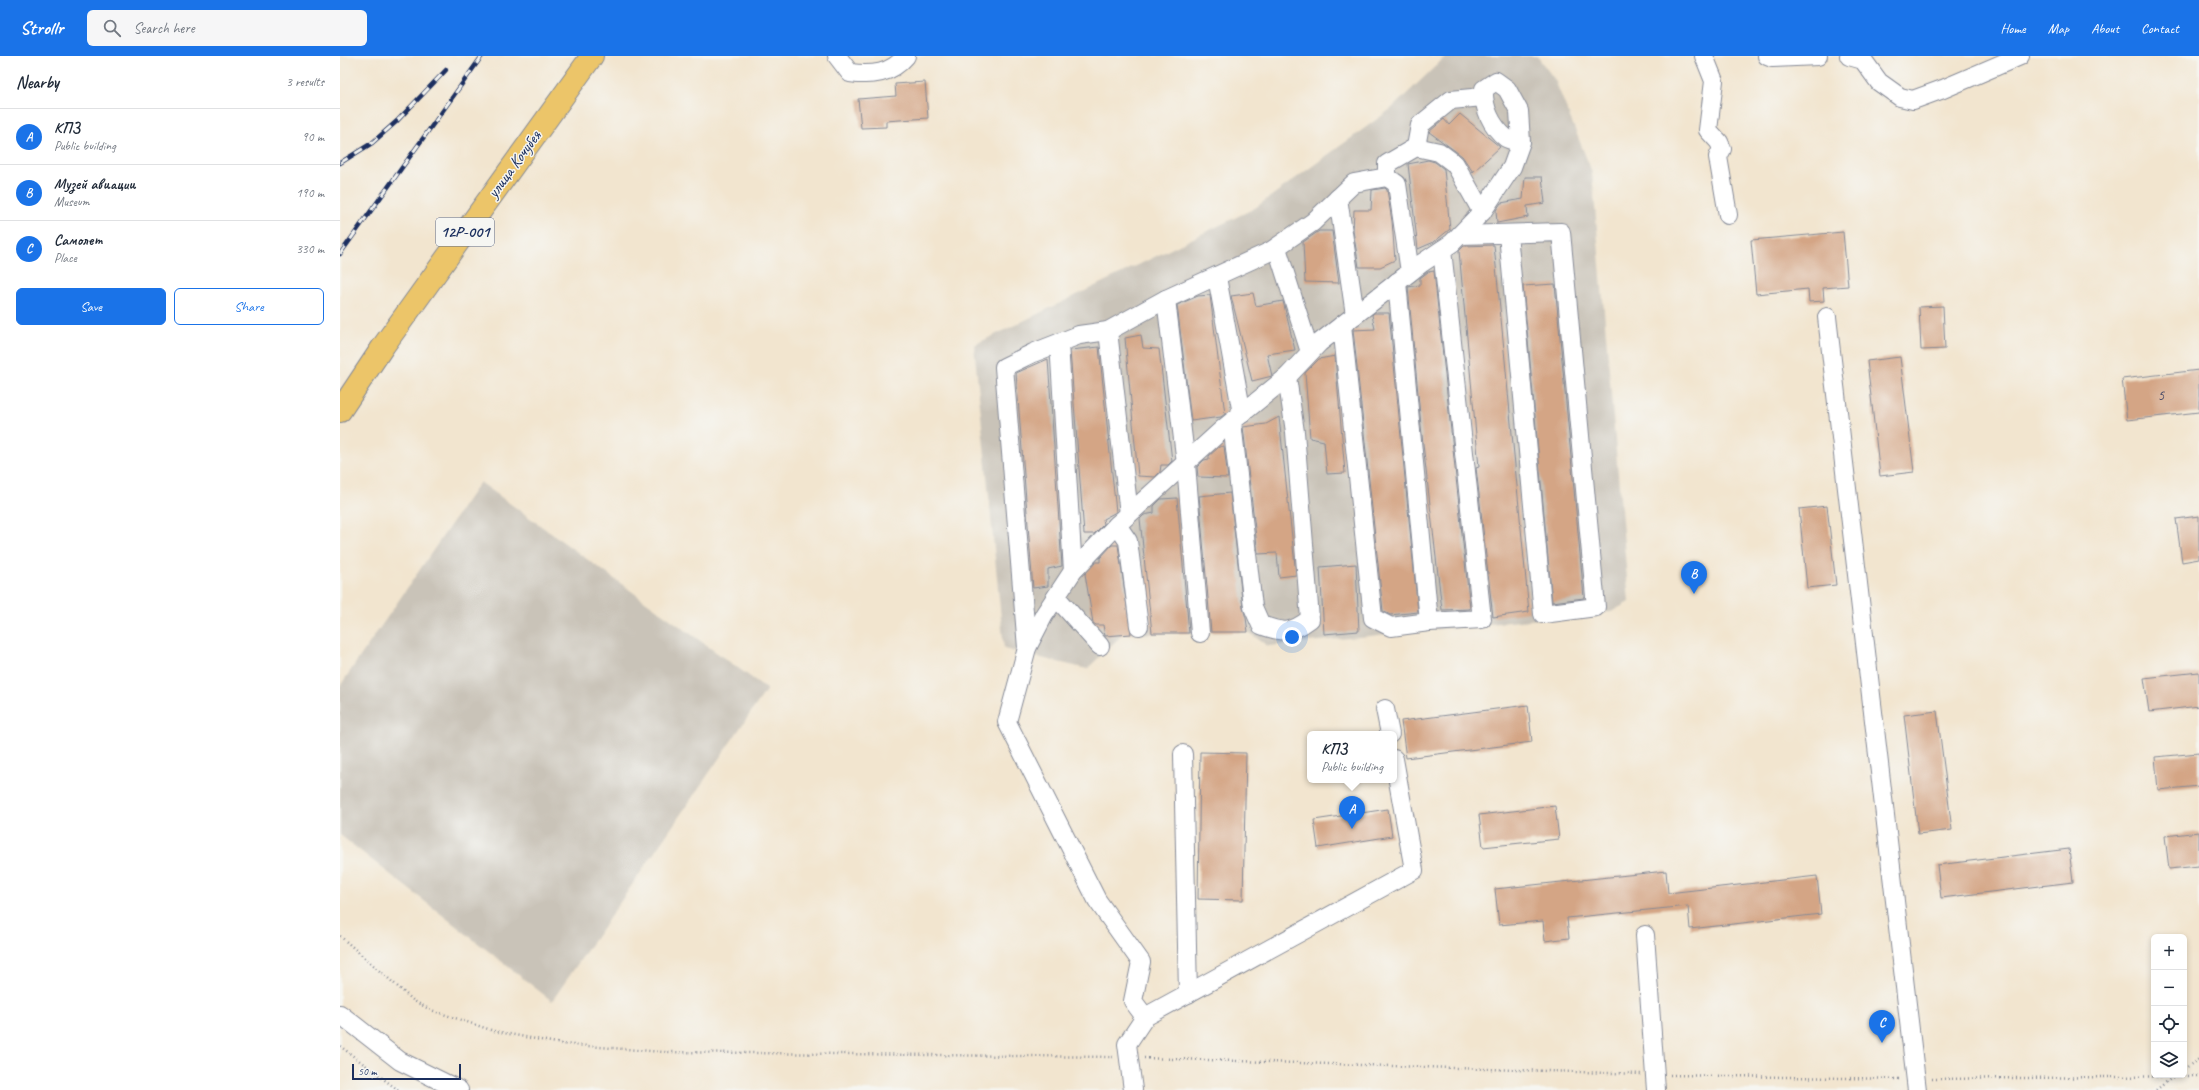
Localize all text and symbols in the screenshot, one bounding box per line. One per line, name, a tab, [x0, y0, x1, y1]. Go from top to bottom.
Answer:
search box	[87, 10, 367, 46]
text: Strollr	[20, 16, 63, 40]
icon: search	[101, 17, 123, 39]
text: Search here	[133, 19, 195, 38]
text: Home	[2000, 20, 2026, 37]
text: Map	[2048, 20, 2069, 37]
text: About	[2091, 20, 2119, 37]
text: Contact	[2141, 20, 2179, 37]
text: Nearby	[16, 72, 59, 93]
text: 3 results	[286, 74, 324, 90]
text: КПЗ	[54, 119, 81, 138]
street label: улица Кочубея	[482, 125, 546, 203]
text: A	[26, 129, 32, 145]
text: 90 m	[302, 129, 324, 145]
text: Public building	[54, 138, 116, 154]
text: Музей авиации	[54, 175, 136, 194]
text: B	[26, 185, 32, 201]
text: 190 m	[296, 185, 324, 201]
text: Museum	[54, 194, 89, 210]
road number: 12Р-001	[436, 218, 494, 246]
text: Самолет	[54, 231, 103, 250]
text: C	[26, 241, 32, 257]
text: 330 m	[296, 241, 324, 257]
text: Place	[54, 250, 77, 266]
button: Save	[16, 288, 166, 325]
button: Share	[174, 288, 324, 325]
house number: 5	[2158, 386, 2166, 405]
pin: B	[1681, 561, 1707, 594]
your location	[1282, 627, 1302, 647]
popup	[1307, 731, 1397, 783]
text: КПЗ	[1321, 740, 1348, 759]
text: Public building	[1321, 759, 1383, 775]
pin: A	[1339, 796, 1365, 829]
map controls	[2151, 934, 2187, 1078]
button: +	[2151, 934, 2187, 970]
button: −	[2151, 970, 2187, 1006]
button: locate	[2151, 1006, 2187, 1042]
pin: C	[1869, 1010, 1895, 1043]
button: layers	[2151, 1042, 2187, 1078]
scale bar	[352, 1062, 461, 1081]
text: 50 m	[358, 1064, 377, 1078]

